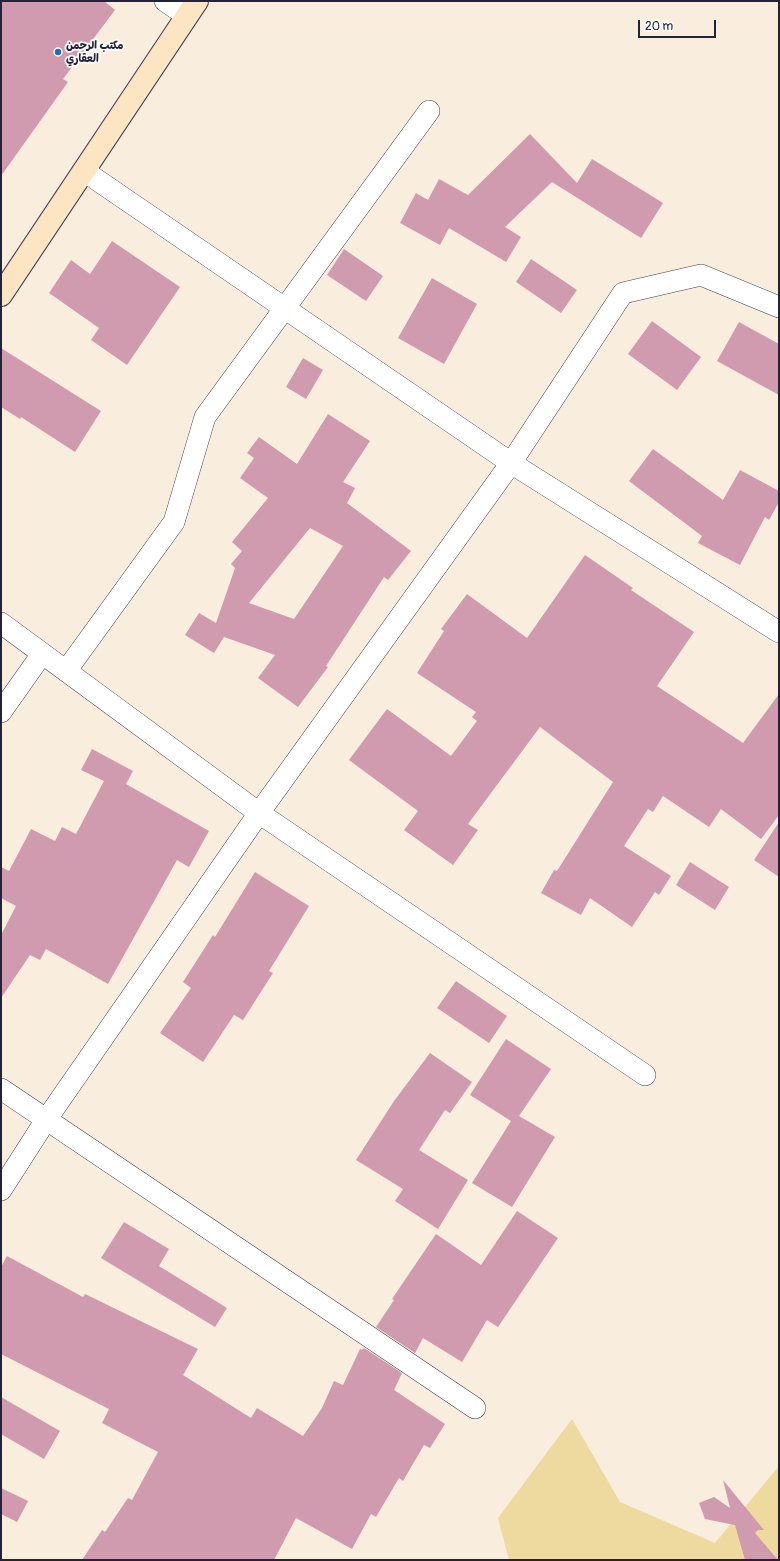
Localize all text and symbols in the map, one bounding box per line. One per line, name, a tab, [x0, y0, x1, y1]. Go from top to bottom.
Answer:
scale bar	[640, 12, 718, 38]
text: 20 m	[645, 19, 673, 34]
place label: مكتب الرحمن العقاري	[66, 39, 124, 65]
marker: مكتب الرحمن العقاري	[53, 47, 63, 57]

